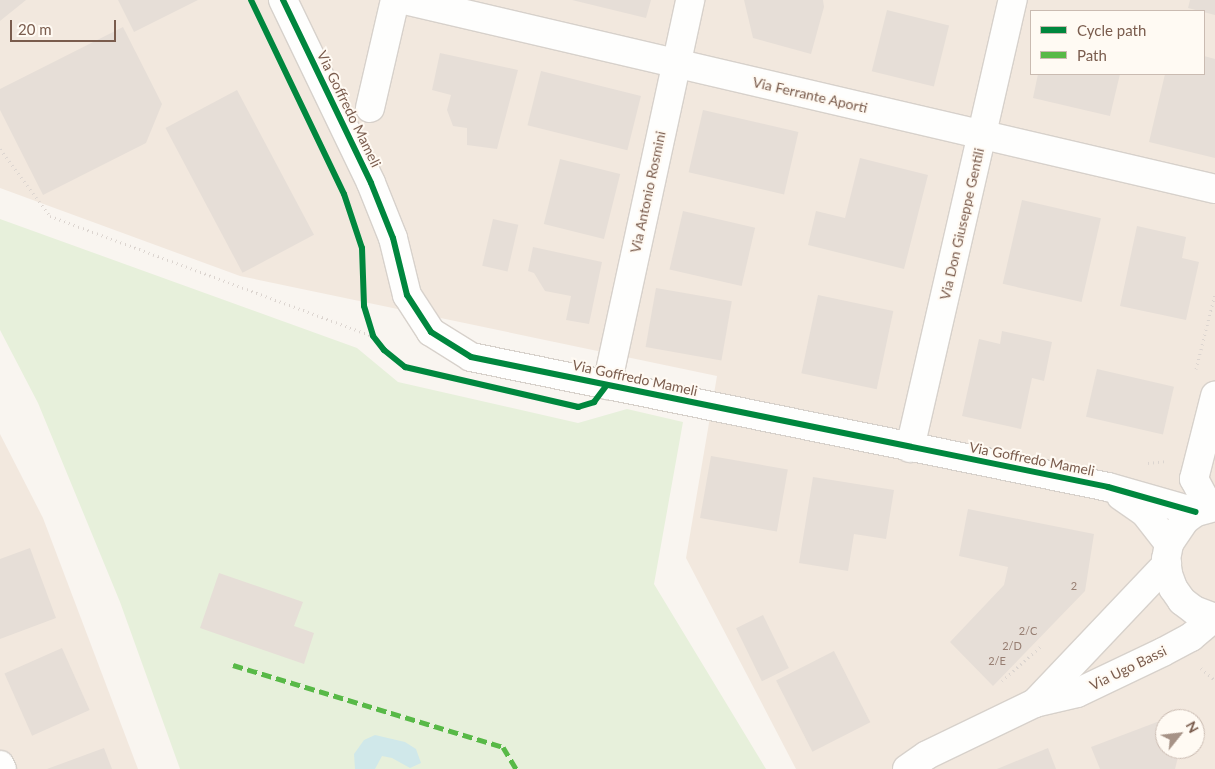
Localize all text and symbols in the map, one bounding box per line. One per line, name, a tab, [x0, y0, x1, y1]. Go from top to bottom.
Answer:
scale bar	[12, 10, 119, 42]
legend	[1030, 10, 1205, 75]
text: 20 m	[18, 20, 52, 38]
text: Cycle path	[1077, 21, 1146, 39]
text: Path	[1077, 46, 1107, 64]
street label: Via Goffredo Mameli	[314, 48, 384, 170]
street label: Via Ferrante Aporti	[751, 74, 869, 116]
street label: Via Antonio Rosmini	[627, 129, 669, 255]
street label: Via Don Giuseppe Gentili	[936, 146, 988, 302]
street label: Via Goffredo Mameli	[571, 357, 699, 399]
street label: Via Goffredo Mameli	[968, 439, 1096, 479]
house number: 2	[1071, 579, 1077, 593]
house number: 2/C	[1019, 624, 1037, 638]
house number: 2/D	[1002, 639, 1022, 653]
street label: Via Ugo Bassi	[1087, 642, 1169, 694]
house number: 2/E	[988, 654, 1006, 668]
north arrow	[1155, 709, 1205, 759]
text: N	[1183, 718, 1203, 736]

